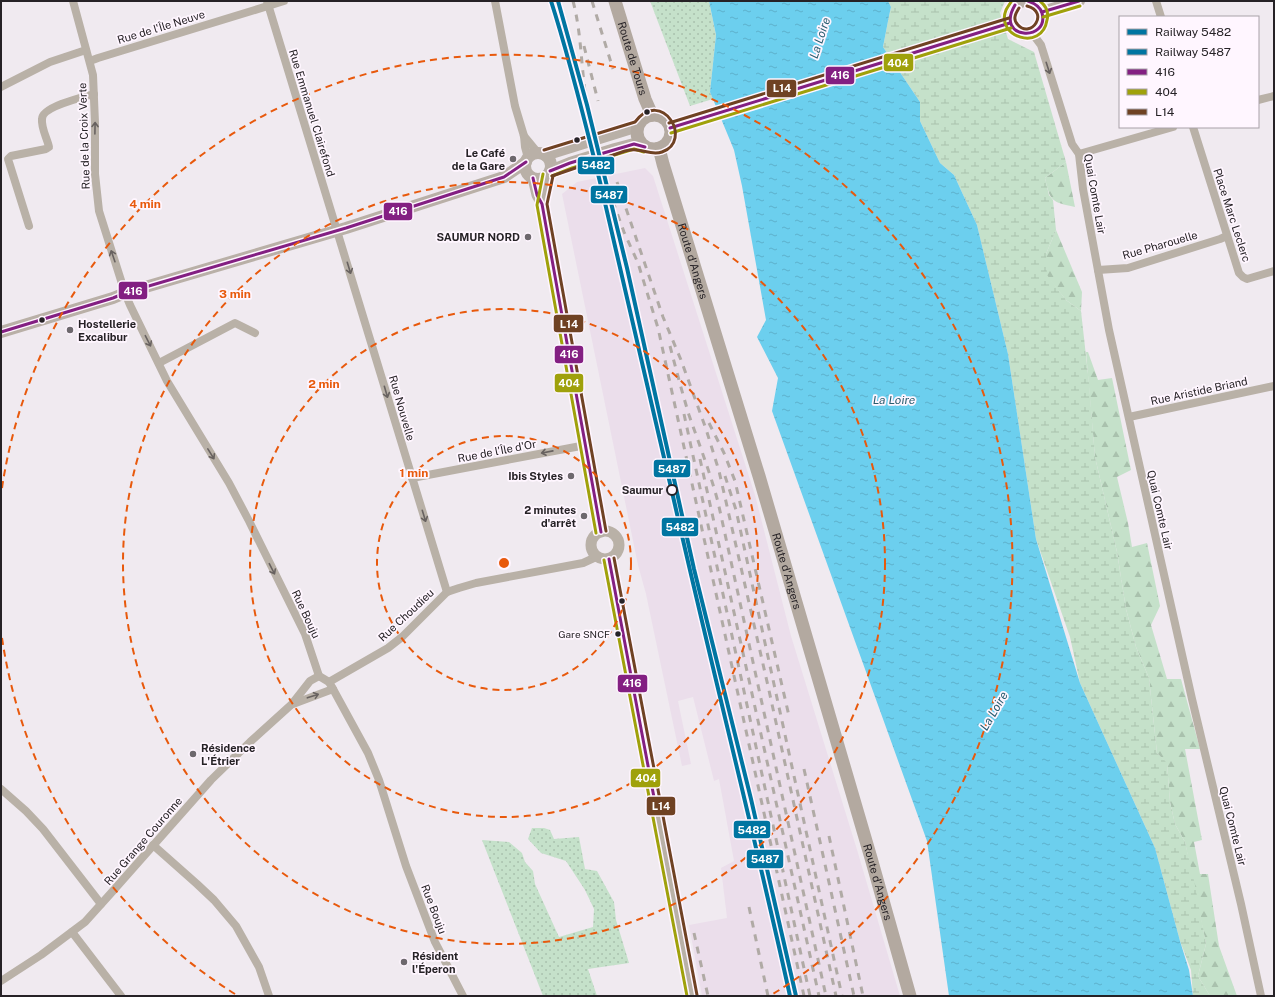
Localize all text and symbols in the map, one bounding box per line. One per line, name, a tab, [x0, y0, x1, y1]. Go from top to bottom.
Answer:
street label: Rue de l'Île Neuve	[116, 8, 206, 46]
water label: La Loire	[807, 15, 833, 60]
legend	[1119, 16, 1259, 128]
street label: Route de Tours	[616, 20, 650, 97]
text: Railway 5482	[1155, 25, 1231, 39]
text: Railway 5487	[1155, 45, 1231, 59]
street label: Rue Emmanuel Clairefond	[287, 48, 337, 178]
line badge: 404	[883, 53, 914, 72]
text: 404	[887, 57, 909, 69]
one-way arrow	[1045, 62, 1052, 75]
text: 416	[1155, 65, 1175, 79]
line badge: 416	[825, 66, 855, 85]
text: 416	[830, 69, 850, 81]
line badge: L14	[766, 79, 797, 98]
street label: Rue de la Croix Verte	[76, 82, 92, 190]
text: L14	[773, 82, 791, 94]
text: 404	[1155, 85, 1178, 99]
text: L14	[1155, 105, 1175, 119]
unlabelled marker	[642, 107, 652, 117]
one-way arrow	[91, 122, 99, 135]
unlabelled marker	[572, 135, 582, 145]
place label: Le Café de la Gare	[452, 147, 505, 172]
street label: Quai Comte Lair	[1082, 153, 1108, 235]
marker: Le Café de la Gare	[508, 154, 518, 164]
line badge: 5482	[577, 156, 615, 175]
text: 5482	[581, 159, 611, 171]
street label: Place Marc Leclerc	[1211, 167, 1253, 263]
line badge: 5487	[590, 185, 628, 204]
text: 5487	[595, 189, 623, 201]
text: 4 min	[129, 197, 161, 211]
line badge: 416	[383, 202, 413, 221]
text: 416	[388, 205, 408, 217]
street label: Route d'Angers	[676, 222, 710, 301]
street label: Rue Pharouelle	[1121, 229, 1199, 261]
place label: SAUMUR NORD	[436, 231, 520, 243]
marker: SAUMUR NORD	[523, 232, 533, 242]
one-way arrow	[109, 250, 117, 262]
one-way arrow	[345, 261, 353, 273]
line badge: 416	[118, 281, 148, 300]
text: 416	[123, 285, 143, 297]
text: 3 min	[219, 287, 251, 301]
line badge: L14	[553, 314, 584, 333]
unlabelled marker	[37, 315, 47, 325]
place label: Hostellerie Excalibur	[78, 318, 136, 343]
text: L14	[560, 318, 578, 330]
marker: Hostellerie Excalibur	[65, 325, 75, 335]
one-way arrow	[145, 335, 152, 347]
line badge: 416	[554, 345, 584, 364]
text: 416	[559, 348, 579, 360]
line badge: 404	[554, 373, 584, 393]
street label: Rue Nouvelle	[387, 374, 417, 442]
street label: Rue Aristide Briand	[1150, 375, 1248, 407]
text: 2 min	[308, 377, 340, 391]
text: 404	[558, 377, 580, 389]
one-way arrow	[383, 385, 390, 398]
water label: La Loire	[873, 393, 916, 407]
street label: Rue de l'Île d'Or	[457, 438, 537, 464]
one-way arrow	[207, 448, 215, 460]
one-way arrow	[541, 448, 554, 456]
line badge: 5487	[653, 459, 691, 478]
text: 5487	[658, 463, 686, 475]
text: 1 min	[400, 466, 428, 480]
street label: Quai Comte Lair	[1145, 469, 1175, 551]
place label: Ibis Styles	[508, 470, 563, 482]
marker: Ibis Styles	[566, 471, 576, 481]
place label: Saumur	[622, 484, 663, 496]
marker: Saumur	[666, 484, 678, 496]
place label: 2 minutes d'arrêt	[524, 504, 576, 529]
one-way arrow	[421, 510, 428, 523]
marker: 2 minutes d'arrêt	[579, 511, 589, 521]
line badge: 5482	[661, 517, 699, 537]
text: 5482	[665, 521, 695, 533]
street label: Route d'Angers	[770, 532, 804, 611]
centre of rings	[497, 556, 511, 570]
one-way arrow	[269, 563, 277, 575]
street label: Rue Choudieu	[376, 586, 436, 644]
street label: Rue Bouju	[290, 588, 322, 640]
unlabelled marker	[617, 596, 627, 606]
place label: Gare SNCF	[558, 628, 610, 640]
marker: Gare SNCF	[613, 629, 623, 639]
line badge: 416	[617, 674, 648, 693]
text: 416	[622, 677, 642, 689]
water label: La Loire	[977, 689, 1011, 733]
one-way arrow	[306, 692, 319, 699]
place label: Résidence L'Étrier	[201, 742, 255, 767]
marker: Résidence L'Étrier	[188, 749, 198, 759]
line badge: 404	[630, 768, 661, 788]
text: 404	[635, 772, 657, 784]
street label: Quai Comte Lair	[1217, 785, 1249, 867]
street label: Rue Grange Couronne	[102, 795, 184, 887]
line badge: L14	[646, 796, 676, 816]
text: L14	[652, 800, 670, 812]
line badge: 5482	[733, 820, 771, 839]
text: 5482	[737, 824, 767, 836]
street label: Route d'Angers	[861, 842, 894, 922]
line badge: 5487	[746, 849, 784, 869]
text: 5487	[751, 853, 779, 865]
street label: Rue Bouju	[419, 883, 449, 935]
place label: Résident l'Éperon	[412, 950, 459, 975]
marker: Résident l'Éperon	[399, 957, 409, 967]

